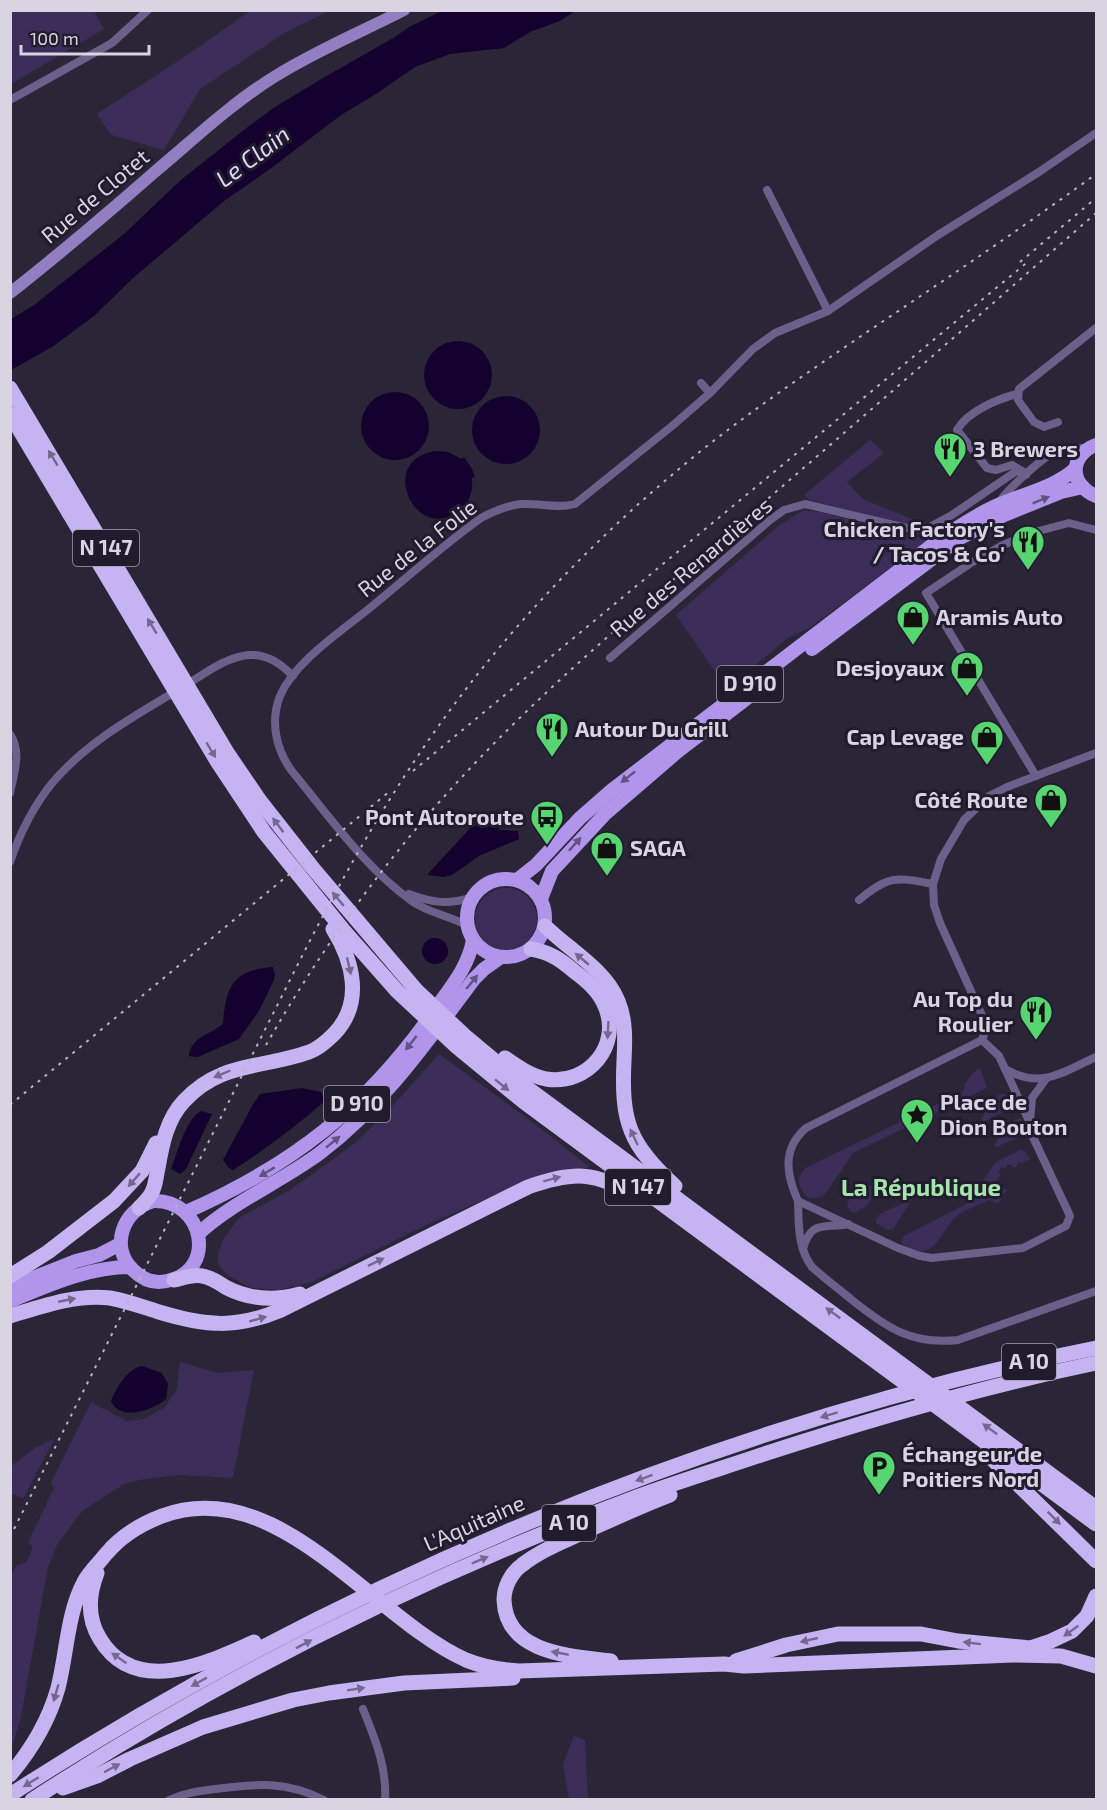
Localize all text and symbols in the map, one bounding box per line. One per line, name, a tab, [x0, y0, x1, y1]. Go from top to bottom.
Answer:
scale bar	[21, 18, 148, 56]
text: 100 m	[30, 27, 79, 49]
water label: Le Clain	[210, 119, 295, 193]
street label: Rue de Clotet	[35, 143, 153, 248]
restaurant icon: 3 Brewers	[932, 431, 968, 478]
place label: 3 Brewers	[973, 435, 1078, 461]
one-way arrow	[47, 450, 58, 466]
street label: Rue des Renardières	[604, 491, 777, 642]
street label: Rue de la Folie	[352, 493, 481, 602]
one-way arrow	[1033, 495, 1051, 505]
place label: Chicken Factory's / Tacos & Co'	[824, 515, 1005, 566]
restaurant icon: Chicken Factory's / Tacos & Co'	[1010, 524, 1046, 571]
road number: N 147	[73, 530, 139, 566]
shop icon: Aramis Auto	[895, 599, 931, 646]
place label: Aramis Auto	[936, 603, 1063, 629]
one-way arrow	[147, 618, 158, 634]
shop icon: Desjoyaux	[949, 650, 985, 697]
place label: Desjoyaux	[836, 654, 945, 681]
road number: D 910	[717, 666, 783, 702]
restaurant icon: Autour Du Grill	[534, 711, 570, 758]
place label: Autour Du Grill	[575, 715, 729, 741]
shop icon: Cap Levage	[969, 719, 1005, 766]
place label: Cap Levage	[847, 723, 964, 749]
one-way arrow	[205, 742, 216, 758]
one-way arrow	[620, 771, 636, 784]
shop icon: Côté Route	[1033, 782, 1069, 829]
place label: Côté Route	[914, 786, 1028, 812]
bus stop icon: Pont Autoroute	[529, 799, 565, 846]
place label: Pont Autoroute	[365, 803, 524, 829]
one-way arrow	[273, 817, 285, 832]
shop icon: SAGA	[589, 830, 625, 877]
place label: SAGA	[630, 834, 686, 860]
one-way arrow	[568, 837, 582, 852]
one-way arrow	[332, 892, 345, 907]
one-way arrow	[575, 953, 590, 966]
one-way arrow	[345, 957, 355, 975]
one-way arrow	[466, 975, 478, 990]
place label: Au Top du Roulier	[913, 985, 1014, 1036]
restaurant icon: Au Top du Roulier	[1018, 994, 1054, 1041]
one-way arrow	[603, 1020, 613, 1039]
one-way arrow	[406, 1035, 418, 1050]
one-way arrow	[212, 1069, 230, 1079]
one-way arrow	[494, 1078, 510, 1091]
road number: D 910	[324, 1086, 390, 1122]
place label: Place de Dion Bouton	[940, 1088, 1067, 1139]
place icon: Place de Dion Bouton	[899, 1097, 935, 1144]
one-way arrow	[629, 1129, 638, 1146]
one-way arrow	[325, 1136, 341, 1149]
one-way arrow	[259, 1166, 275, 1177]
road number: N 147	[605, 1169, 671, 1205]
one-way arrow	[128, 1172, 141, 1188]
district label: La République	[841, 1172, 1001, 1201]
one-way arrow	[543, 1174, 561, 1184]
one-way arrow	[367, 1258, 385, 1268]
one-way arrow	[58, 1295, 77, 1304]
one-way arrow	[825, 1307, 841, 1319]
one-way arrow	[249, 1314, 267, 1323]
road number: A 10	[1002, 1344, 1056, 1380]
one-way arrow	[820, 1411, 838, 1420]
one-way arrow	[982, 1423, 998, 1435]
place label: Échangeur de Poitiers Nord	[902, 1440, 1042, 1491]
parking icon: Échangeur de Poitiers Nord	[861, 1449, 897, 1496]
one-way arrow	[635, 1473, 653, 1483]
street label: L'Aquitaine	[419, 1488, 528, 1556]
road number: A 10	[542, 1505, 596, 1541]
one-way arrow	[1047, 1511, 1061, 1526]
one-way arrow	[471, 1555, 489, 1565]
one-way arrow	[1063, 1625, 1079, 1637]
one-way arrow	[800, 1636, 819, 1645]
one-way arrow	[962, 1638, 981, 1648]
one-way arrow	[295, 1639, 312, 1648]
one-way arrow	[550, 1648, 569, 1657]
one-way arrow	[111, 1652, 127, 1664]
one-way arrow	[190, 1677, 207, 1687]
one-way arrow	[51, 1684, 60, 1702]
one-way arrow	[346, 1684, 365, 1693]
one-way arrow	[103, 1764, 120, 1773]
one-way arrow	[23, 1776, 39, 1787]

